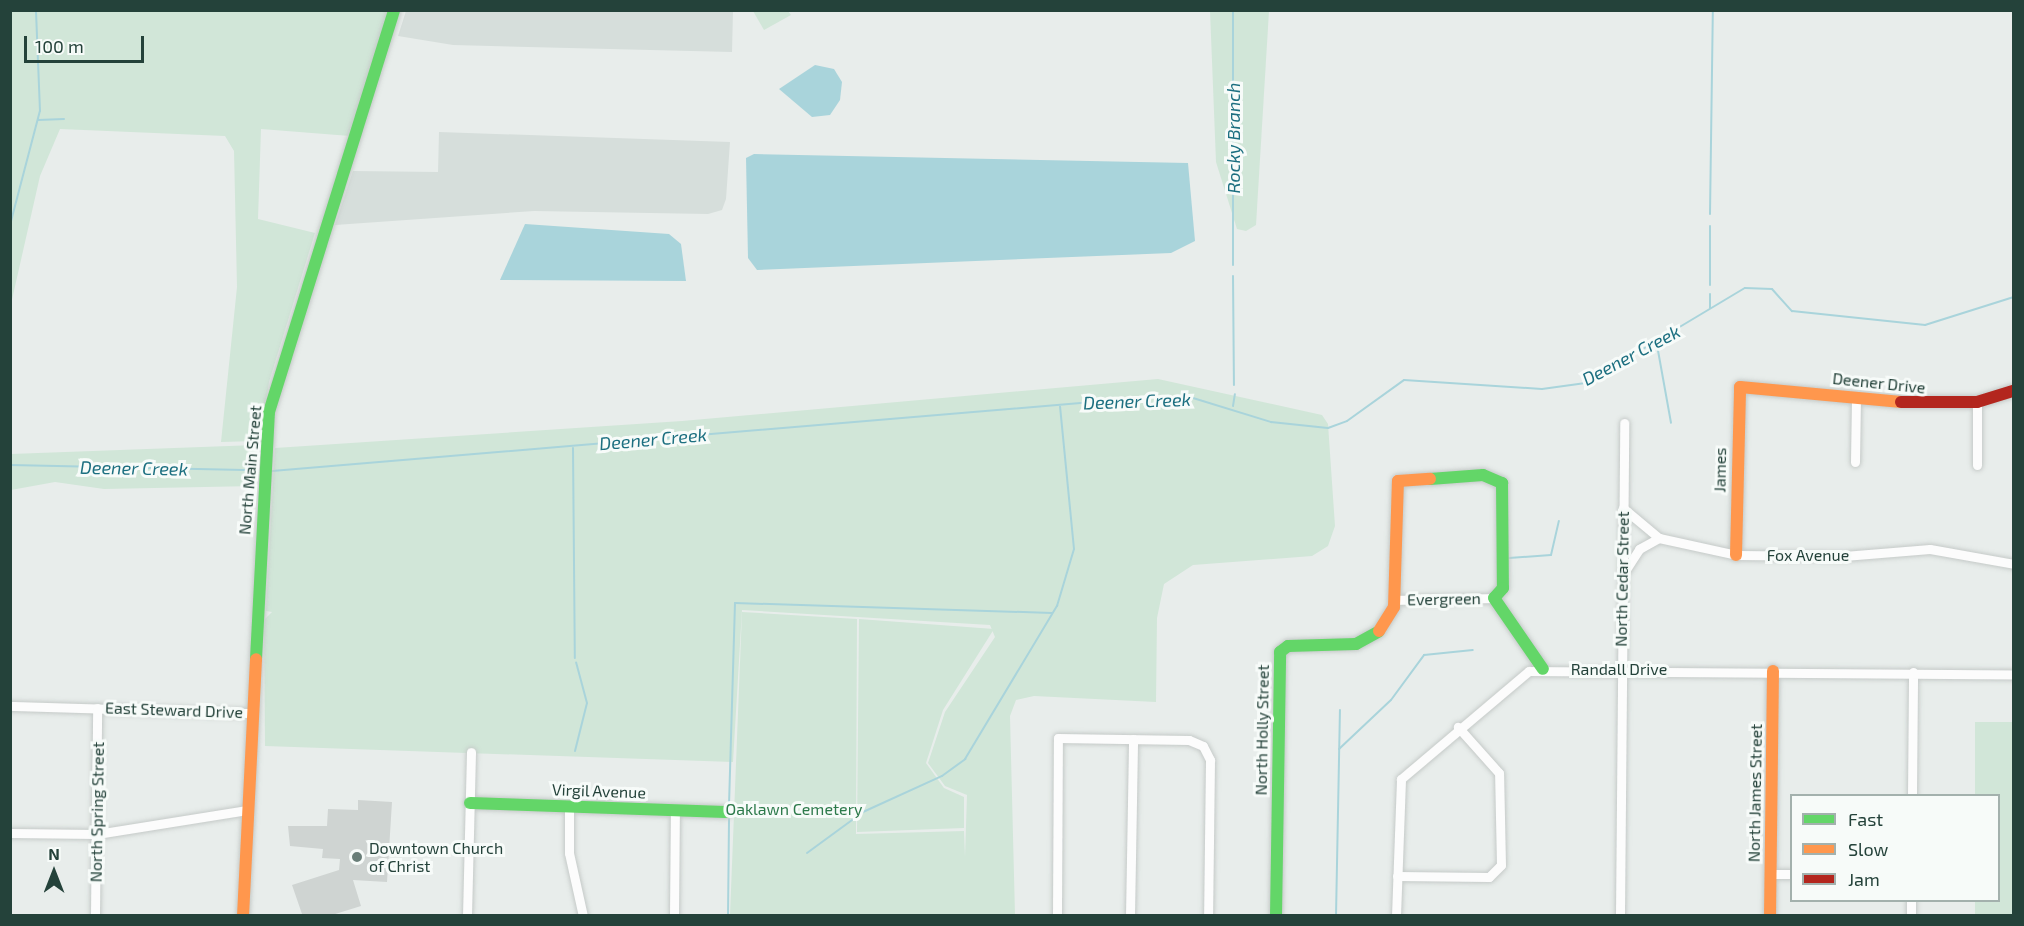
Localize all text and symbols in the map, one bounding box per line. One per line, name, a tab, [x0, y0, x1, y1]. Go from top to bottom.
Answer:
scale bar	[27, 24, 147, 62]
text: 100 m	[35, 35, 84, 57]
water label: Rocky Branch	[1222, 83, 1244, 193]
water label: Deener Creek	[1578, 320, 1684, 390]
street label: Deener Drive	[1831, 369, 1927, 397]
water label: Deener Creek	[1082, 388, 1192, 414]
street label: North Main Street	[235, 404, 265, 536]
water label: Deener Creek	[598, 424, 708, 454]
street label: James	[1710, 447, 1730, 493]
water label: Deener Creek	[80, 456, 188, 480]
street label: North Cedar Street	[1611, 511, 1633, 647]
street label: Fox Avenue	[1767, 545, 1849, 565]
street label: Evergreen	[1407, 589, 1481, 609]
street label: Randall Drive	[1571, 659, 1667, 679]
street label: North Holly Street	[1251, 664, 1273, 796]
street label: East Steward Drive	[105, 698, 243, 722]
street label: North James Street	[1744, 723, 1766, 863]
street label: North Spring Street	[86, 742, 108, 882]
street label: Virgil Avenue	[551, 780, 647, 802]
legend	[1790, 794, 2000, 902]
park label: Oaklawn Cemetery	[725, 799, 863, 819]
text: Fast	[1848, 808, 1883, 830]
place label: Downtown Church of Christ	[369, 838, 503, 876]
text: Slow	[1848, 838, 1888, 860]
north arrow	[24, 842, 84, 902]
text: N	[48, 844, 60, 863]
marker: Downtown Church of Christ	[350, 850, 364, 864]
text: Jam	[1848, 868, 1880, 890]

